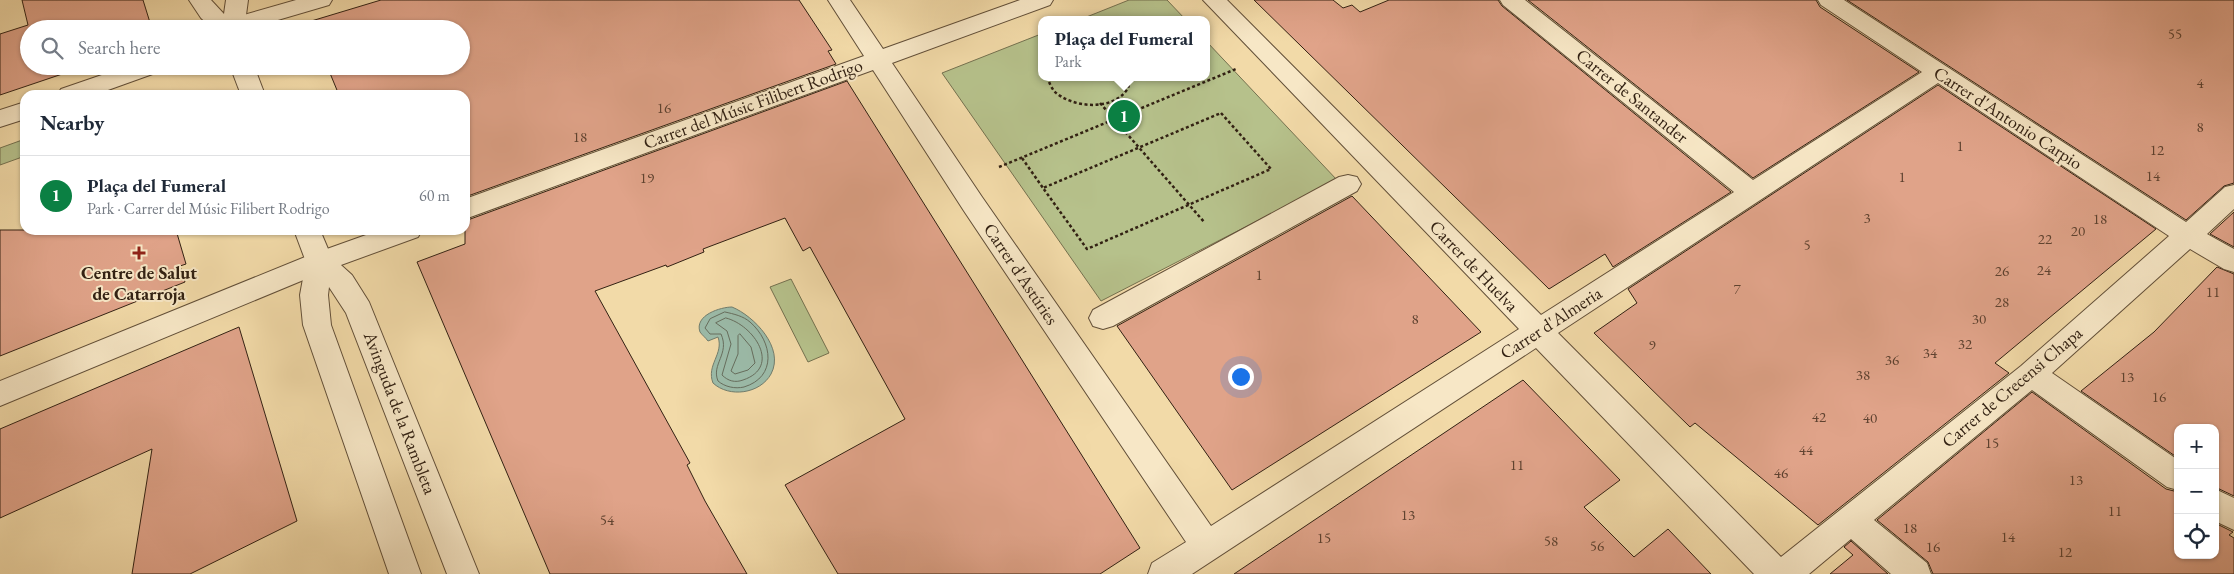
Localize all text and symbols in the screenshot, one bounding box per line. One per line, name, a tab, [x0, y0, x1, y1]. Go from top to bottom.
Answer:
popup	[1038, 16, 1210, 81]
search box	[20, 20, 470, 75]
house number: 55	[2168, 24, 2182, 43]
text: Plaça del Fumeral	[1054, 26, 1194, 51]
icon: search	[38, 34, 66, 62]
text: Search here	[78, 35, 160, 60]
street label: Carrer de Santander	[1571, 43, 1693, 148]
text: Park	[1054, 51, 1082, 72]
street label: Carrer del Músic Filibert Rodrigo	[640, 53, 866, 154]
street label: Carrer d'Antonio Carpio	[1929, 61, 2087, 174]
house number: 4	[2196, 73, 2204, 92]
pin: 1	[1108, 97, 1140, 135]
house number: 16	[657, 98, 671, 117]
text: Nearby	[40, 109, 104, 136]
house number: 8	[2196, 117, 2204, 136]
house number: 18	[573, 127, 587, 146]
house number: 1	[1956, 136, 1964, 155]
house number: 12	[2150, 140, 2165, 159]
house number: 14	[2146, 166, 2161, 185]
house number: 1	[1898, 167, 1906, 186]
house number: 19	[640, 168, 654, 187]
text: Plaça del Fumeral	[87, 173, 226, 198]
text: 1	[52, 185, 60, 206]
text: 60 m	[419, 185, 450, 206]
text: Park · Carrer del Músic Filibert Rodrigo	[87, 198, 330, 219]
house number: 3	[1863, 208, 1871, 227]
house number: 18	[2093, 209, 2107, 228]
street label: Carrer de Huelva	[1425, 215, 1524, 317]
street label: Carrer d'Astúries	[979, 218, 1064, 329]
house number: 20	[2071, 221, 2085, 240]
house number: 22	[2038, 229, 2053, 248]
house number: 5	[1803, 235, 1811, 254]
marker: Centre de Salut de Catarroja	[132, 246, 146, 260]
house number: 24	[2037, 260, 2052, 279]
place label: Centre de Salut de Catarroja	[81, 261, 197, 305]
house number: 26	[1995, 261, 2009, 280]
house number: 1	[1255, 265, 1263, 284]
house number: 7	[1733, 279, 1741, 298]
street label: Carrer d'Almeria	[1496, 281, 1607, 364]
house number: 11	[2206, 282, 2220, 301]
house number: 28	[1995, 292, 2009, 311]
house number: 8	[1411, 309, 1419, 328]
house number: 30	[1972, 309, 1986, 328]
street label: Carrer de Crecensi Chapa	[1937, 320, 2087, 452]
street label: Avinguda de la Rambleta	[359, 327, 442, 498]
house number: 32	[1958, 334, 1973, 353]
house number: 9	[1648, 335, 1656, 354]
house number: 34	[1923, 343, 1938, 362]
house number: 36	[1885, 350, 1899, 369]
your location	[1228, 364, 1254, 390]
house number: 38	[1856, 365, 1870, 384]
house number: 13	[2120, 367, 2134, 386]
house number: 16	[2152, 387, 2166, 406]
house number: 42	[1812, 407, 1827, 426]
house number: 40	[1863, 408, 1877, 427]
map controls	[2174, 424, 2219, 559]
button: +	[2174, 424, 2219, 469]
house number: 15	[1985, 433, 1999, 452]
house number: 44	[1799, 440, 1814, 459]
house number: 11	[1510, 455, 1524, 474]
house number: 46	[1774, 463, 1788, 482]
button: −	[2174, 469, 2219, 514]
house number: 13	[2069, 470, 2083, 489]
house number: 11	[2108, 501, 2122, 520]
house number: 13	[1401, 505, 1415, 524]
house number: 54	[600, 510, 615, 529]
button: locate	[2174, 514, 2219, 559]
house number: 18	[1903, 518, 1917, 537]
house number: 14	[2001, 527, 2016, 546]
house number: 15	[1317, 528, 1331, 547]
house number: 58	[1544, 531, 1558, 550]
house number: 56	[1590, 536, 1604, 555]
house number: 16	[1926, 537, 1940, 556]
house number: 12	[2058, 542, 2073, 561]

